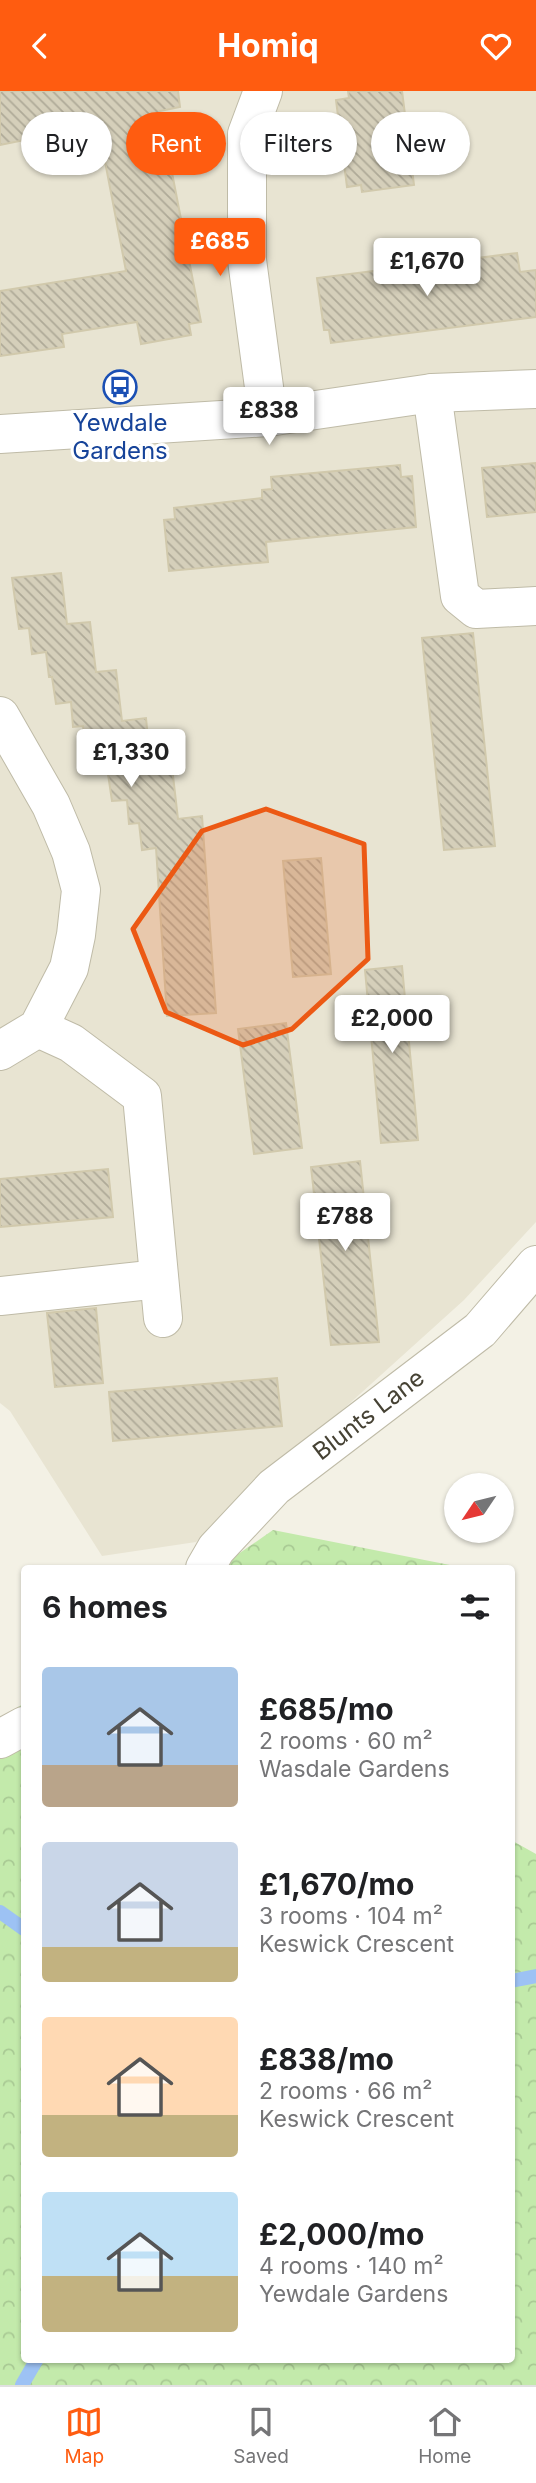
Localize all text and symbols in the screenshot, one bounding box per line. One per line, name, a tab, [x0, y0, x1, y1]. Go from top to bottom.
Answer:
text: Homiq	[217, 26, 319, 65]
icon: back	[21, 27, 59, 65]
icon: heart	[477, 27, 515, 65]
chip: Buy	[21, 112, 112, 175]
chip: Rent	[126, 112, 226, 175]
chip: Filters	[240, 112, 357, 175]
chip: New	[371, 112, 470, 175]
pin: £685	[179, 219, 261, 278]
text: £685	[190, 227, 250, 255]
pin: £1,670	[370, 239, 484, 298]
text: £1,670	[389, 247, 465, 275]
bus stop icon: Yewdale Gardens	[101, 368, 139, 406]
pin: £838	[228, 387, 310, 447]
text: £838	[239, 396, 299, 424]
place label: Yewdale Gardens	[72, 408, 168, 465]
pin: £1,330	[74, 729, 188, 789]
text: £1,330	[93, 738, 169, 766]
pin: £2,000	[335, 995, 449, 1055]
text: £2,000	[351, 1004, 433, 1032]
pin: £788	[304, 1193, 386, 1253]
text: £788	[316, 1202, 374, 1230]
street label: Blunts Lane	[307, 1363, 430, 1466]
north arrow	[444, 1473, 514, 1543]
map controls	[444, 1473, 514, 1543]
icon: filters	[456, 1588, 494, 1626]
text: 6 homes	[42, 1589, 168, 1625]
text: £685/mo	[259, 1691, 394, 1727]
icon: home	[98, 1695, 182, 1779]
text: 2 rooms · 60 m²	[259, 1727, 433, 1755]
text: Wasdale Gardens	[259, 1755, 450, 1783]
text: £1,670/mo	[259, 1866, 414, 1902]
icon: home	[98, 1870, 182, 1954]
text: 3 rooms · 104 m²	[259, 1902, 443, 1930]
text: Keswick Crescent	[259, 1930, 454, 1958]
text: £838/mo	[259, 2041, 394, 2077]
icon: home	[98, 2045, 182, 2129]
text: 2 rooms · 66 m²	[259, 2077, 433, 2105]
text: Keswick Crescent	[259, 2105, 454, 2133]
text: £2,000/mo	[259, 2216, 424, 2252]
icon: home	[98, 2220, 182, 2304]
text: 4 rooms · 140 m²	[259, 2252, 444, 2280]
text: Yewdale Gardens	[259, 2280, 448, 2308]
tab: Map	[65, 2403, 104, 2468]
tab: Saved	[233, 2403, 289, 2468]
tab: Home	[418, 2403, 471, 2468]

